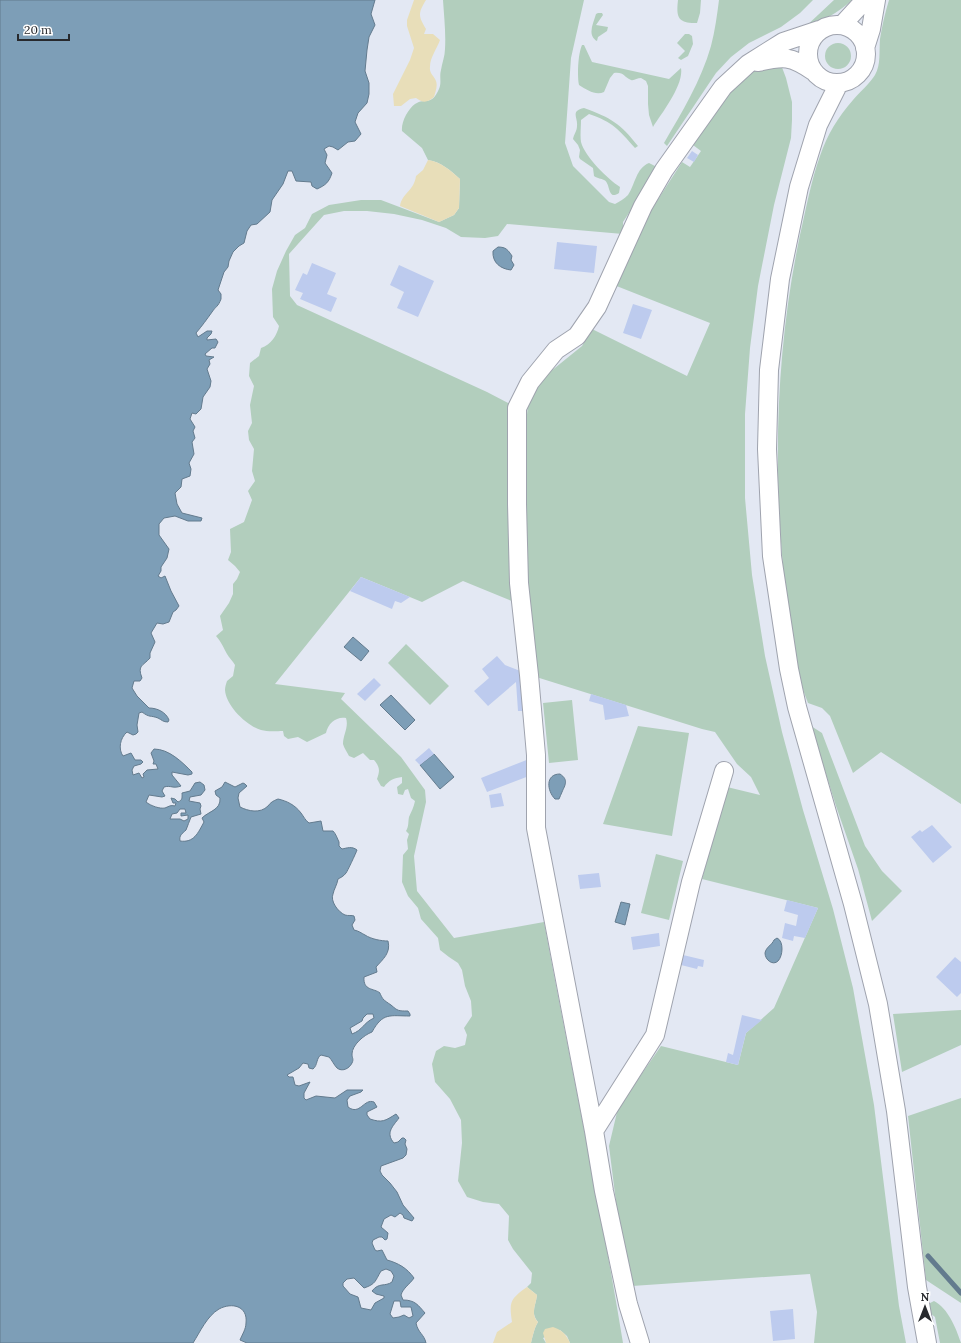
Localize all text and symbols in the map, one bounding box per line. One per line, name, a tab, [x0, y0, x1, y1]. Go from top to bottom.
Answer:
scale bar	[18, 16, 69, 42]
text: 20 m	[24, 22, 52, 37]
north arrow	[905, 1287, 945, 1327]
text: N	[921, 1290, 930, 1304]

